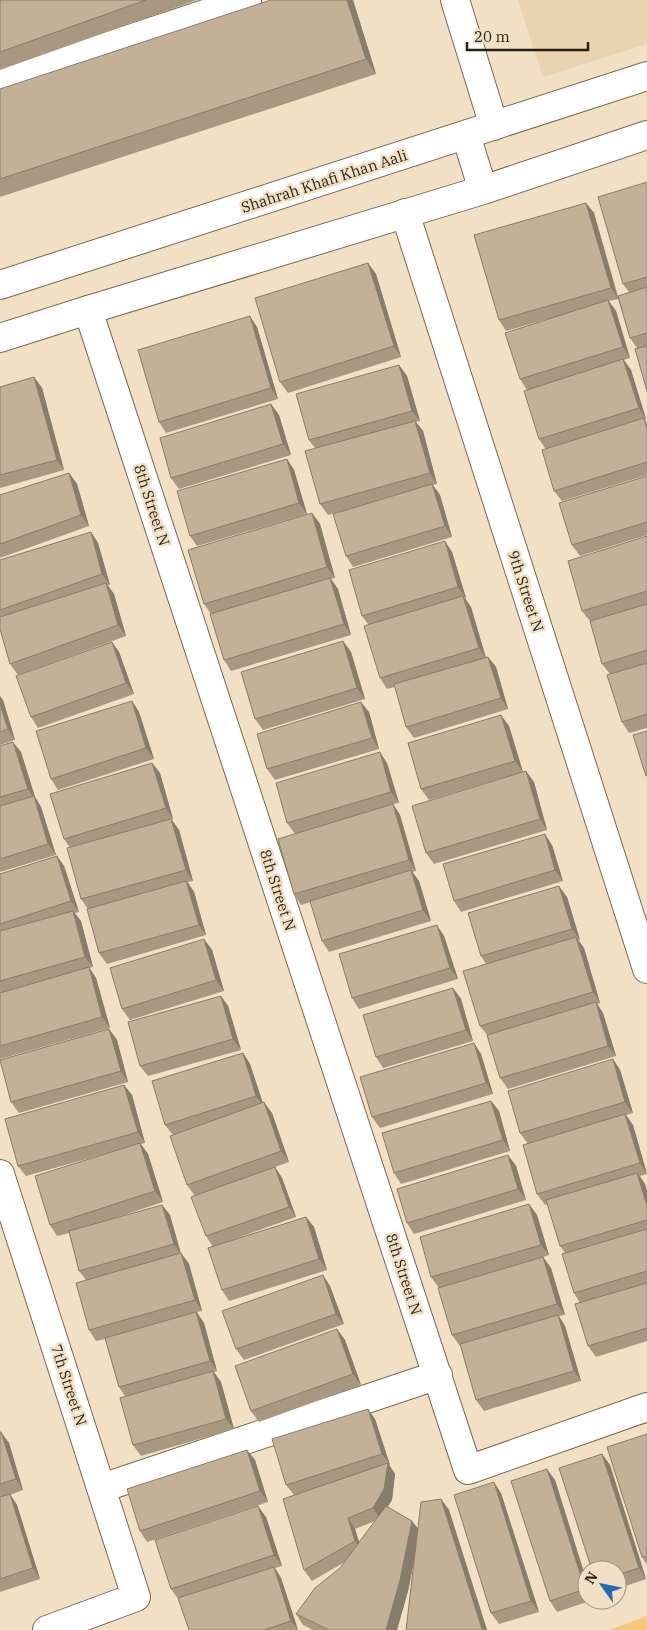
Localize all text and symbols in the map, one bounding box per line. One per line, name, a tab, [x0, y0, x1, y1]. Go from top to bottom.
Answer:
scale bar	[467, 20, 588, 52]
text: 20 m	[474, 27, 510, 46]
street label: Shahrah Khafi Khan Aali	[239, 145, 410, 217]
street label: 8th Street N	[130, 462, 174, 548]
street label: 9th Street N	[504, 548, 548, 634]
street label: 8th Street N	[256, 847, 300, 933]
street label: 8th Street N	[382, 1231, 426, 1317]
street label: 7th Street N	[47, 1342, 91, 1428]
north arrow	[577, 1560, 627, 1610]
text: N	[581, 1568, 602, 1587]

